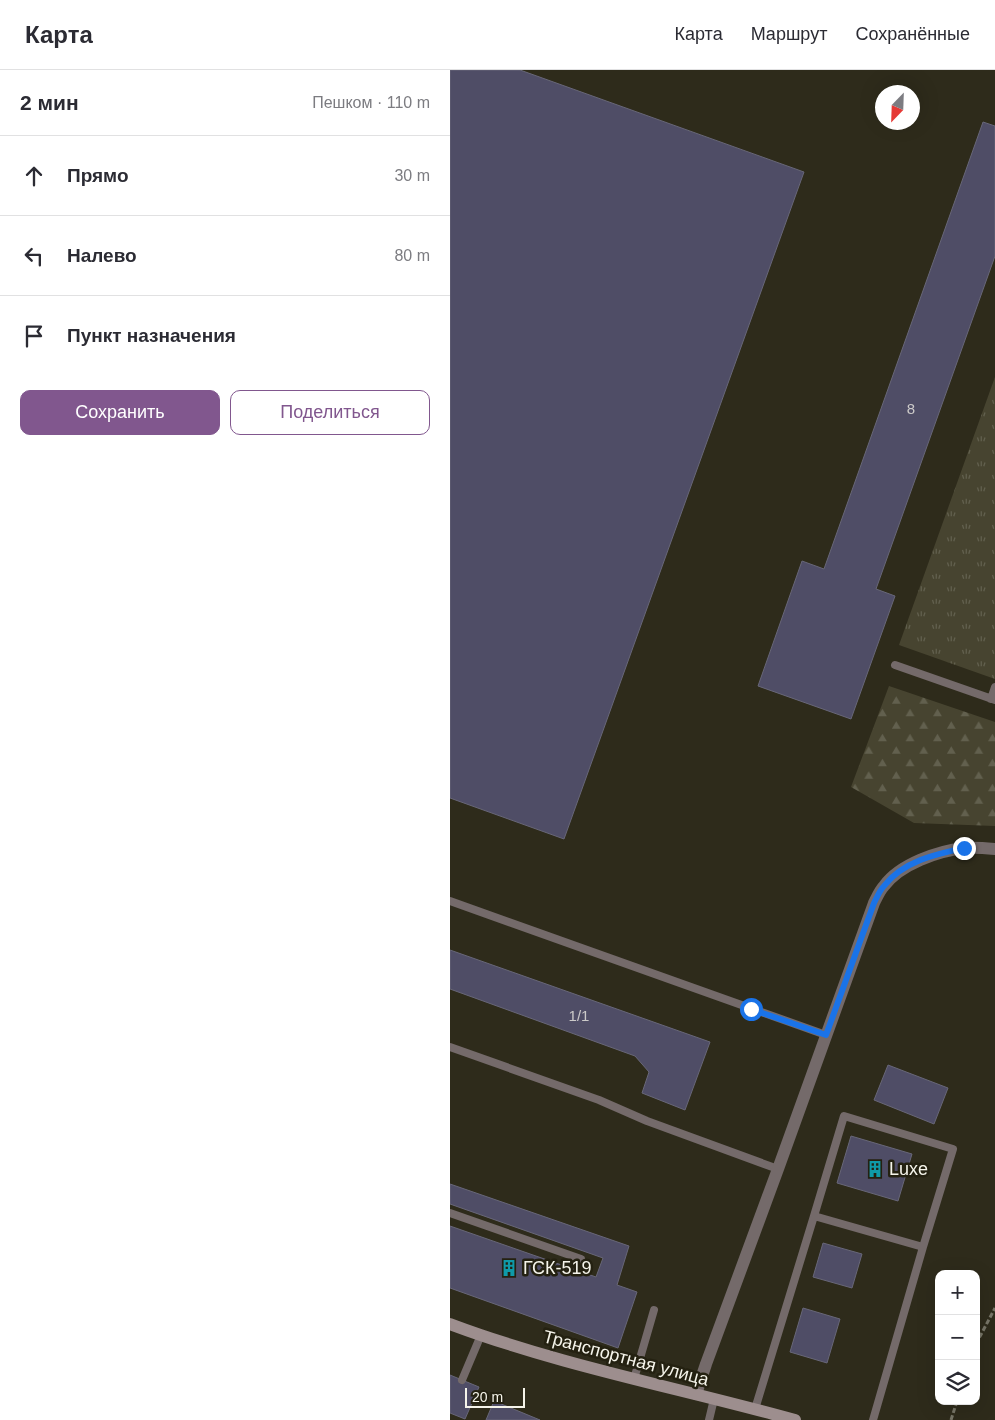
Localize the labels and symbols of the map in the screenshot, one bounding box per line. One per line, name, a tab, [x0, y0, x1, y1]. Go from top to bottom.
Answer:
north arrow	[875, 85, 920, 130]
house number: 8	[907, 400, 915, 417]
route end	[953, 837, 976, 860]
route start	[740, 998, 763, 1021]
house number: 1/1	[569, 1007, 589, 1024]
building icon: Luxe	[865, 1159, 885, 1179]
place label: Luxe	[889, 1159, 928, 1179]
building icon: ГСК-519	[499, 1258, 519, 1278]
place label: ГСК-519	[523, 1258, 591, 1278]
street label: Транспортная улица	[541, 1326, 712, 1390]
scale bar	[465, 1385, 525, 1408]

